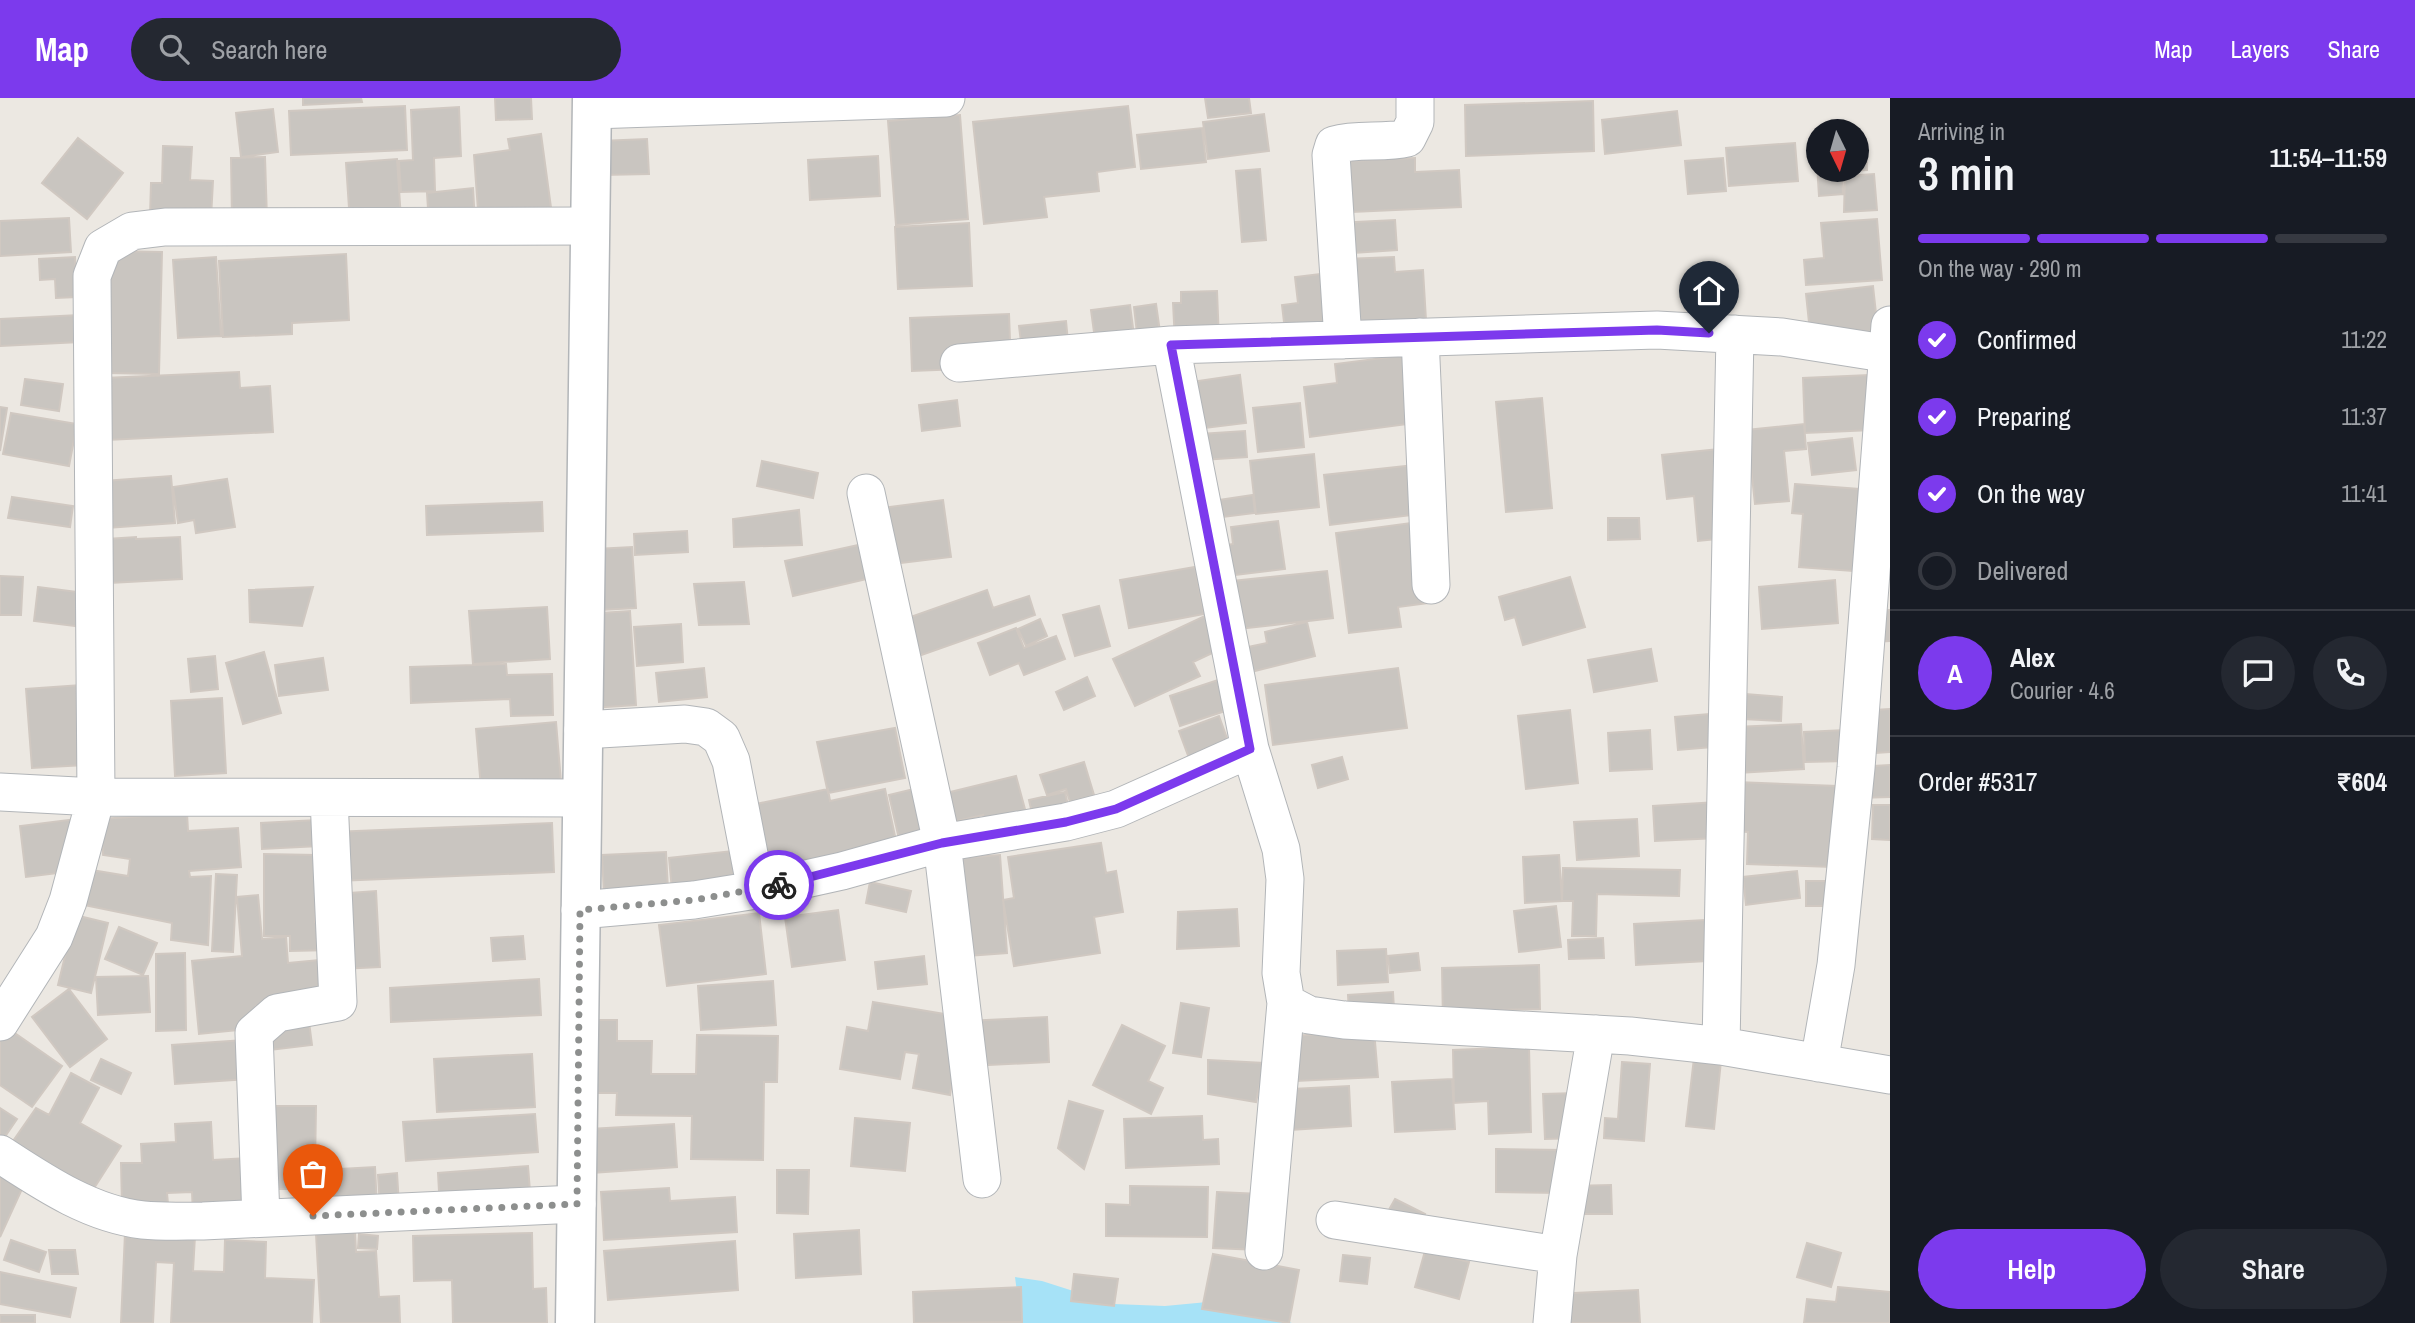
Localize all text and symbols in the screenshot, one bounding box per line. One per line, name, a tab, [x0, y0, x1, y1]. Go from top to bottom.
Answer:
search box	[131, 18, 621, 81]
text: Map	[35, 27, 89, 71]
icon: search	[155, 30, 193, 68]
text: Search here	[211, 32, 327, 67]
text: Map	[2154, 33, 2192, 65]
text: Layers	[2230, 33, 2289, 65]
text: Share	[2327, 33, 2380, 65]
text: Arriving in	[1918, 116, 2005, 147]
north arrow	[1806, 119, 1869, 182]
map controls	[1806, 119, 1869, 182]
text: 11:54–11:59	[2269, 140, 2387, 175]
text: 3 min	[1918, 142, 2015, 204]
text: On the way · 290 m	[1918, 253, 2082, 284]
pin	[1679, 261, 1739, 333]
icon: home	[1690, 272, 1728, 310]
icon: check	[1918, 321, 1956, 359]
text: Confirmed	[1977, 322, 2077, 357]
text: 11:22	[2341, 324, 2387, 355]
icon: check	[1918, 398, 1956, 436]
text: Preparing	[1977, 399, 2071, 434]
text: 11:37	[2341, 401, 2387, 432]
icon: check	[1918, 475, 1956, 513]
text: On the way	[1977, 476, 2085, 511]
text: 11:41	[2341, 478, 2387, 509]
text: Delivered	[1977, 553, 2068, 588]
button: chat	[2221, 636, 2295, 710]
button: phone	[2313, 636, 2387, 710]
text: Alex	[2010, 640, 2055, 675]
text: A	[1947, 656, 1963, 691]
text: Courier · 4.6	[2010, 675, 2115, 706]
text: Order #5317	[1918, 764, 2038, 799]
text: ₹604	[2336, 764, 2387, 799]
courier	[744, 850, 814, 920]
icon: bike	[760, 866, 798, 904]
pin	[283, 1144, 343, 1216]
icon: bag	[294, 1155, 332, 1193]
button: Help	[1918, 1229, 2146, 1309]
button: Share	[2160, 1229, 2387, 1309]

